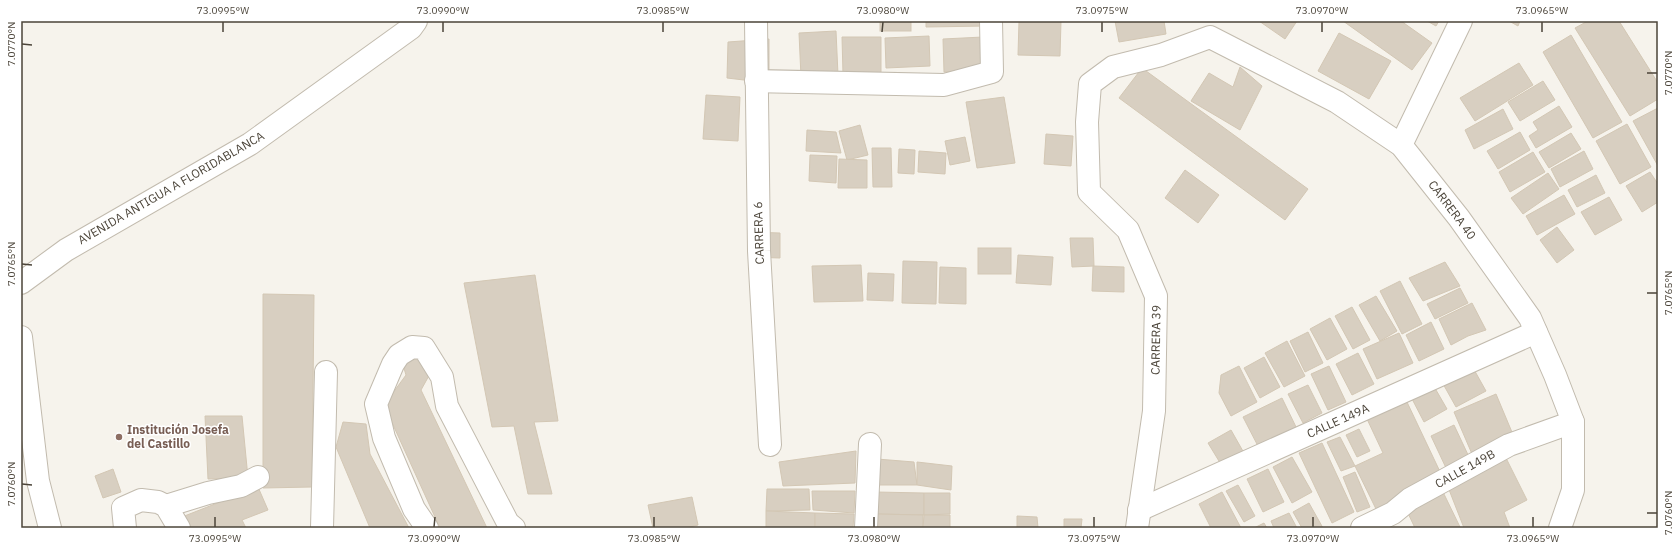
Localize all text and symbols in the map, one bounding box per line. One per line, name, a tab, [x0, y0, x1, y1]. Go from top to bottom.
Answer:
text: 73.0995°W	[197, 4, 249, 17]
text: 73.0990°W	[417, 4, 469, 17]
text: 73.0985°W	[637, 4, 689, 17]
text: 73.0980°W	[857, 4, 909, 17]
text: 73.0975°W	[1076, 4, 1128, 17]
text: 73.0970°W	[1296, 4, 1348, 17]
text: 73.0965°W	[1516, 4, 1568, 17]
text: 7.0770°N	[5, 22, 18, 66]
text: 7.0770°N	[1662, 51, 1675, 95]
street label: AVENIDA ANTIGUA A FLORIDABLANCA	[75, 128, 267, 247]
street label: CARRERA 40	[1425, 177, 1479, 242]
street label: CARRERA 6	[750, 201, 767, 265]
text: 7.0765°N	[5, 242, 18, 286]
text: 7.0765°N	[1662, 271, 1675, 315]
street label: CARRERA 39	[1147, 305, 1164, 375]
street label: CALLE 149A	[1304, 400, 1371, 441]
place label: Institución Josefa del Castillo	[127, 422, 229, 451]
marker: Institución Josefa del Castillo	[114, 432, 124, 442]
street label: CALLE 149B	[1432, 446, 1498, 491]
text: 7.0760°N	[5, 462, 18, 506]
text: 7.0760°N	[1662, 491, 1675, 535]
text: 73.0995°W	[189, 532, 241, 545]
text: 73.0990°W	[408, 532, 460, 545]
text: 73.0985°W	[628, 532, 680, 545]
text: 73.0980°W	[848, 532, 900, 545]
text: 73.0975°W	[1068, 532, 1120, 545]
text: 73.0970°W	[1287, 532, 1339, 545]
text: 73.0965°W	[1507, 532, 1559, 545]

